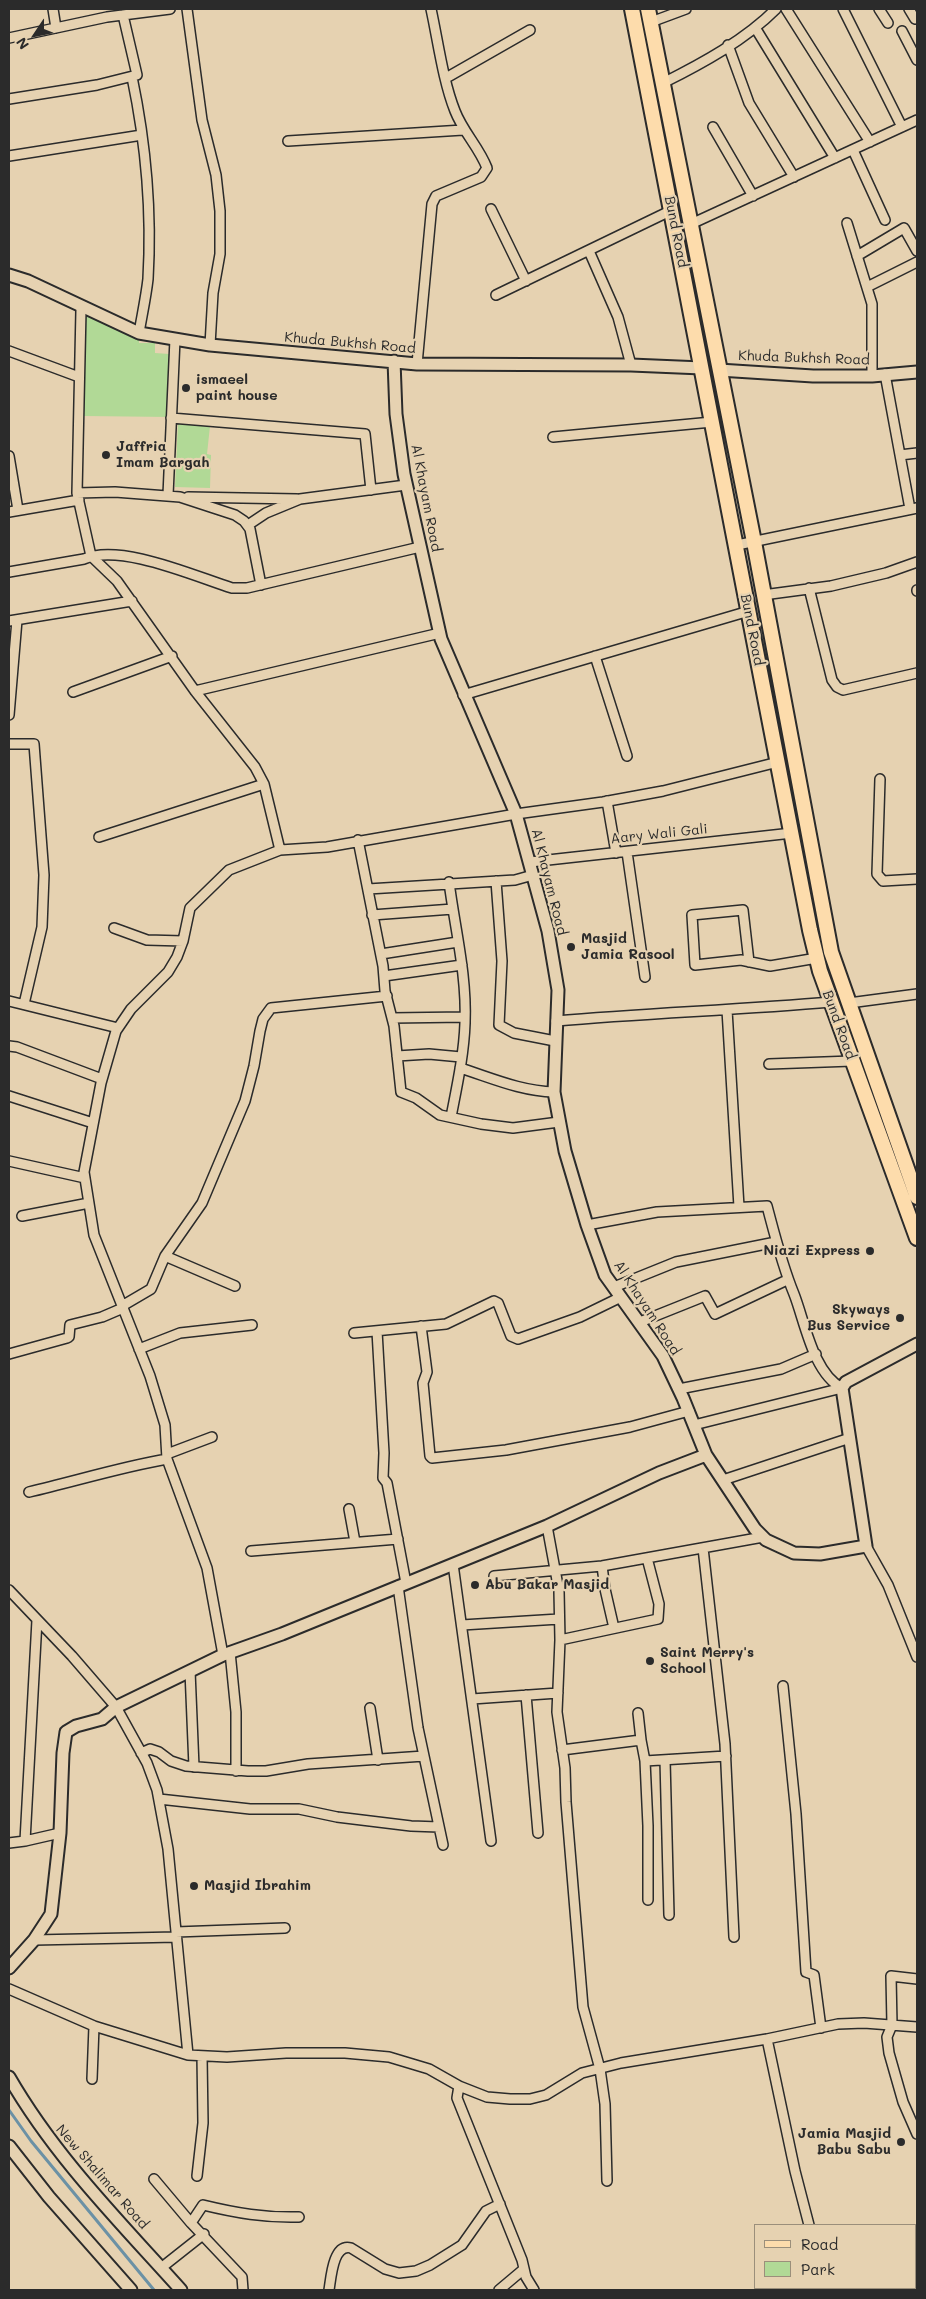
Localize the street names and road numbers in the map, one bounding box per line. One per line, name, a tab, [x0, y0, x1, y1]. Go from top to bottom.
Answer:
street label: Bund Road	[661, 195, 691, 269]
street label: Khuda Bukhsh Road	[284, 329, 416, 357]
street label: Khuda Bukhsh Road	[738, 347, 870, 369]
street label: Al Khayam Road	[407, 443, 445, 553]
street label: Bund Road	[737, 593, 767, 667]
street label: Aary Wali Gali	[610, 821, 708, 847]
street label: Al Khayam Road	[528, 827, 570, 937]
street label: Bund Road	[819, 988, 859, 1062]
street label: Al Khayam Road	[610, 1258, 684, 1358]
street label: New Shalimar Road	[52, 2121, 152, 2233]

